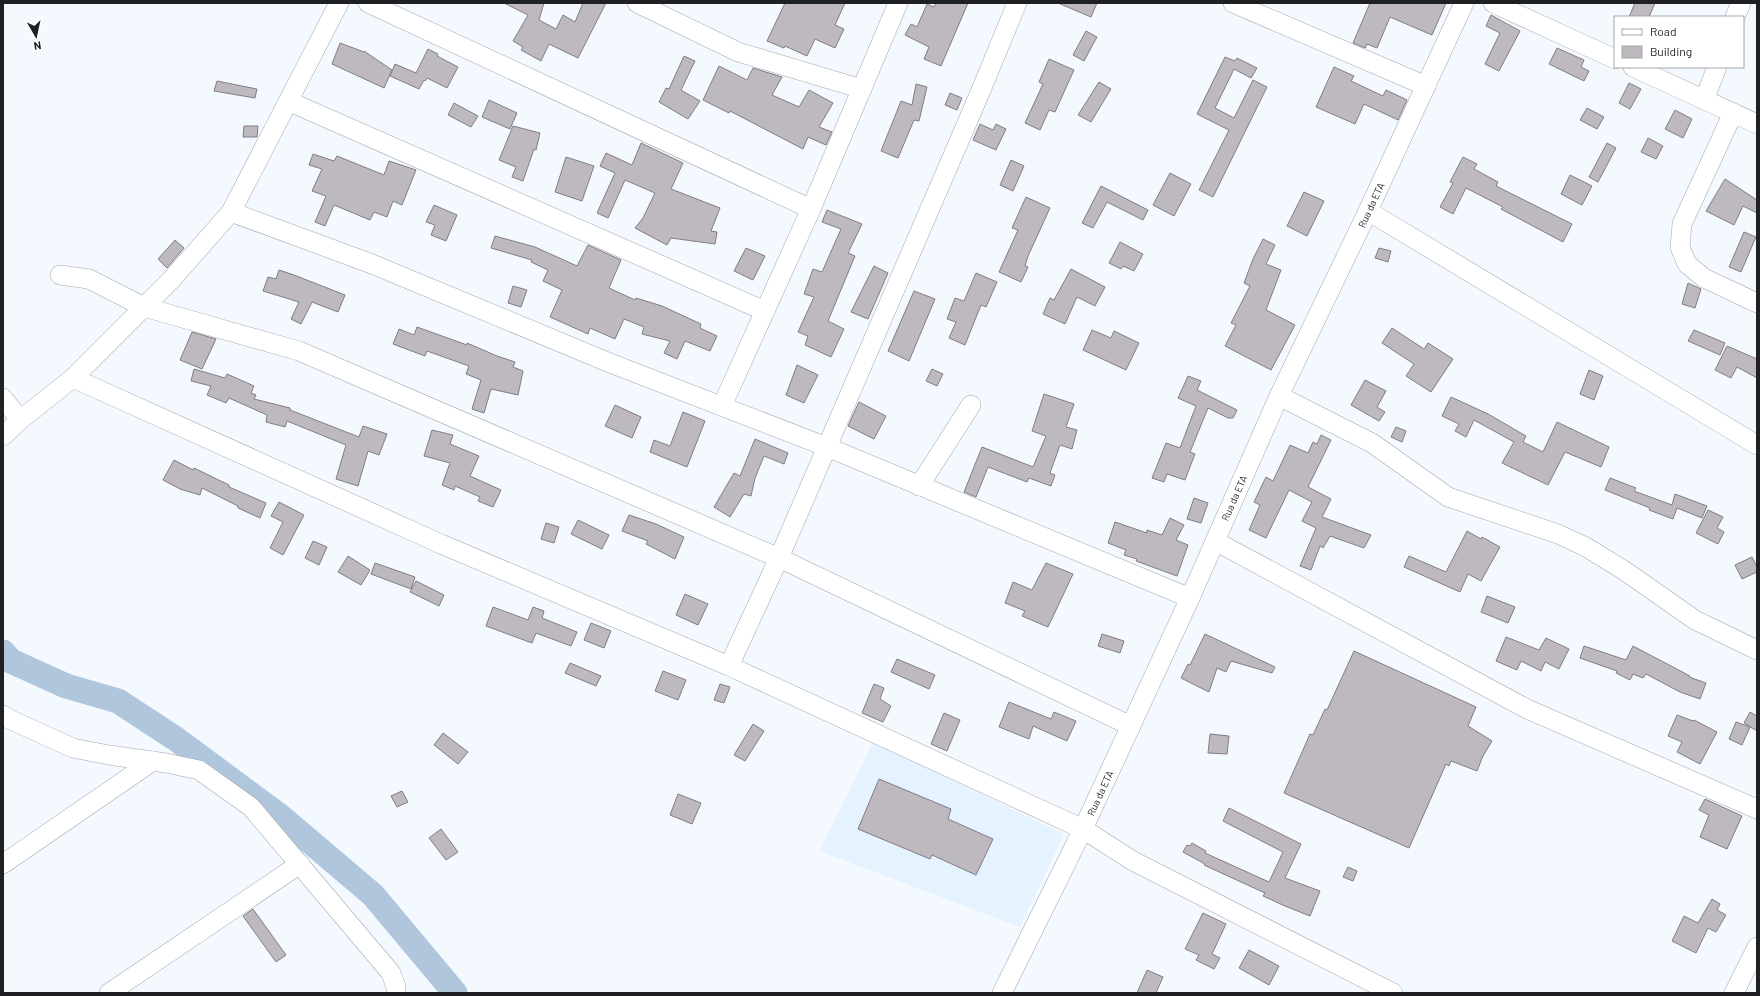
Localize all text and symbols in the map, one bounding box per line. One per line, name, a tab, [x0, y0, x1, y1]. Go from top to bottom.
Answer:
north arrow	[16, 16, 56, 56]
legend	[1614, 16, 1744, 68]
text: Road	[1650, 24, 1677, 38]
text: N	[33, 39, 42, 53]
text: Building	[1650, 44, 1692, 58]
street label: Rua da ETA	[1355, 181, 1387, 229]
street label: Rua da ETA	[1219, 473, 1249, 523]
street label: Rua da ETA	[1084, 769, 1116, 817]

